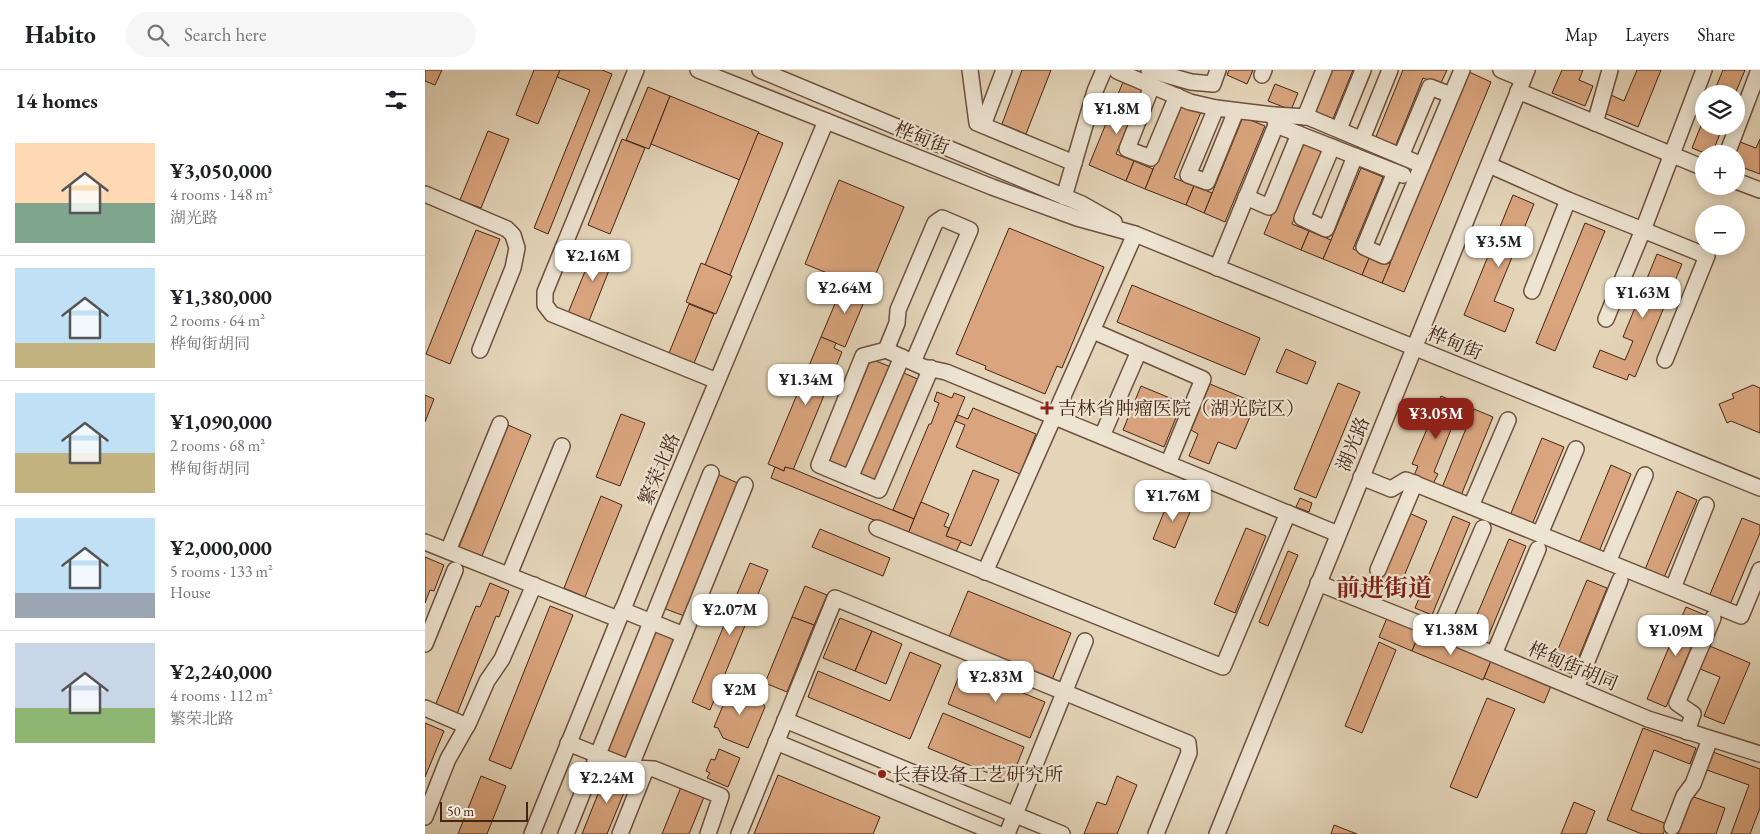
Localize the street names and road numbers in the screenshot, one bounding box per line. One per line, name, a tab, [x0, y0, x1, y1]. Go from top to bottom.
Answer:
street label: 桦甸街	[891, 116, 953, 160]
street label: 桦甸街	[1424, 321, 1486, 365]
street label: 湖光路	[1331, 413, 1375, 475]
street label: 繁荣北路	[633, 429, 685, 509]
street label: 桦甸街胡同	[1524, 636, 1622, 696]

